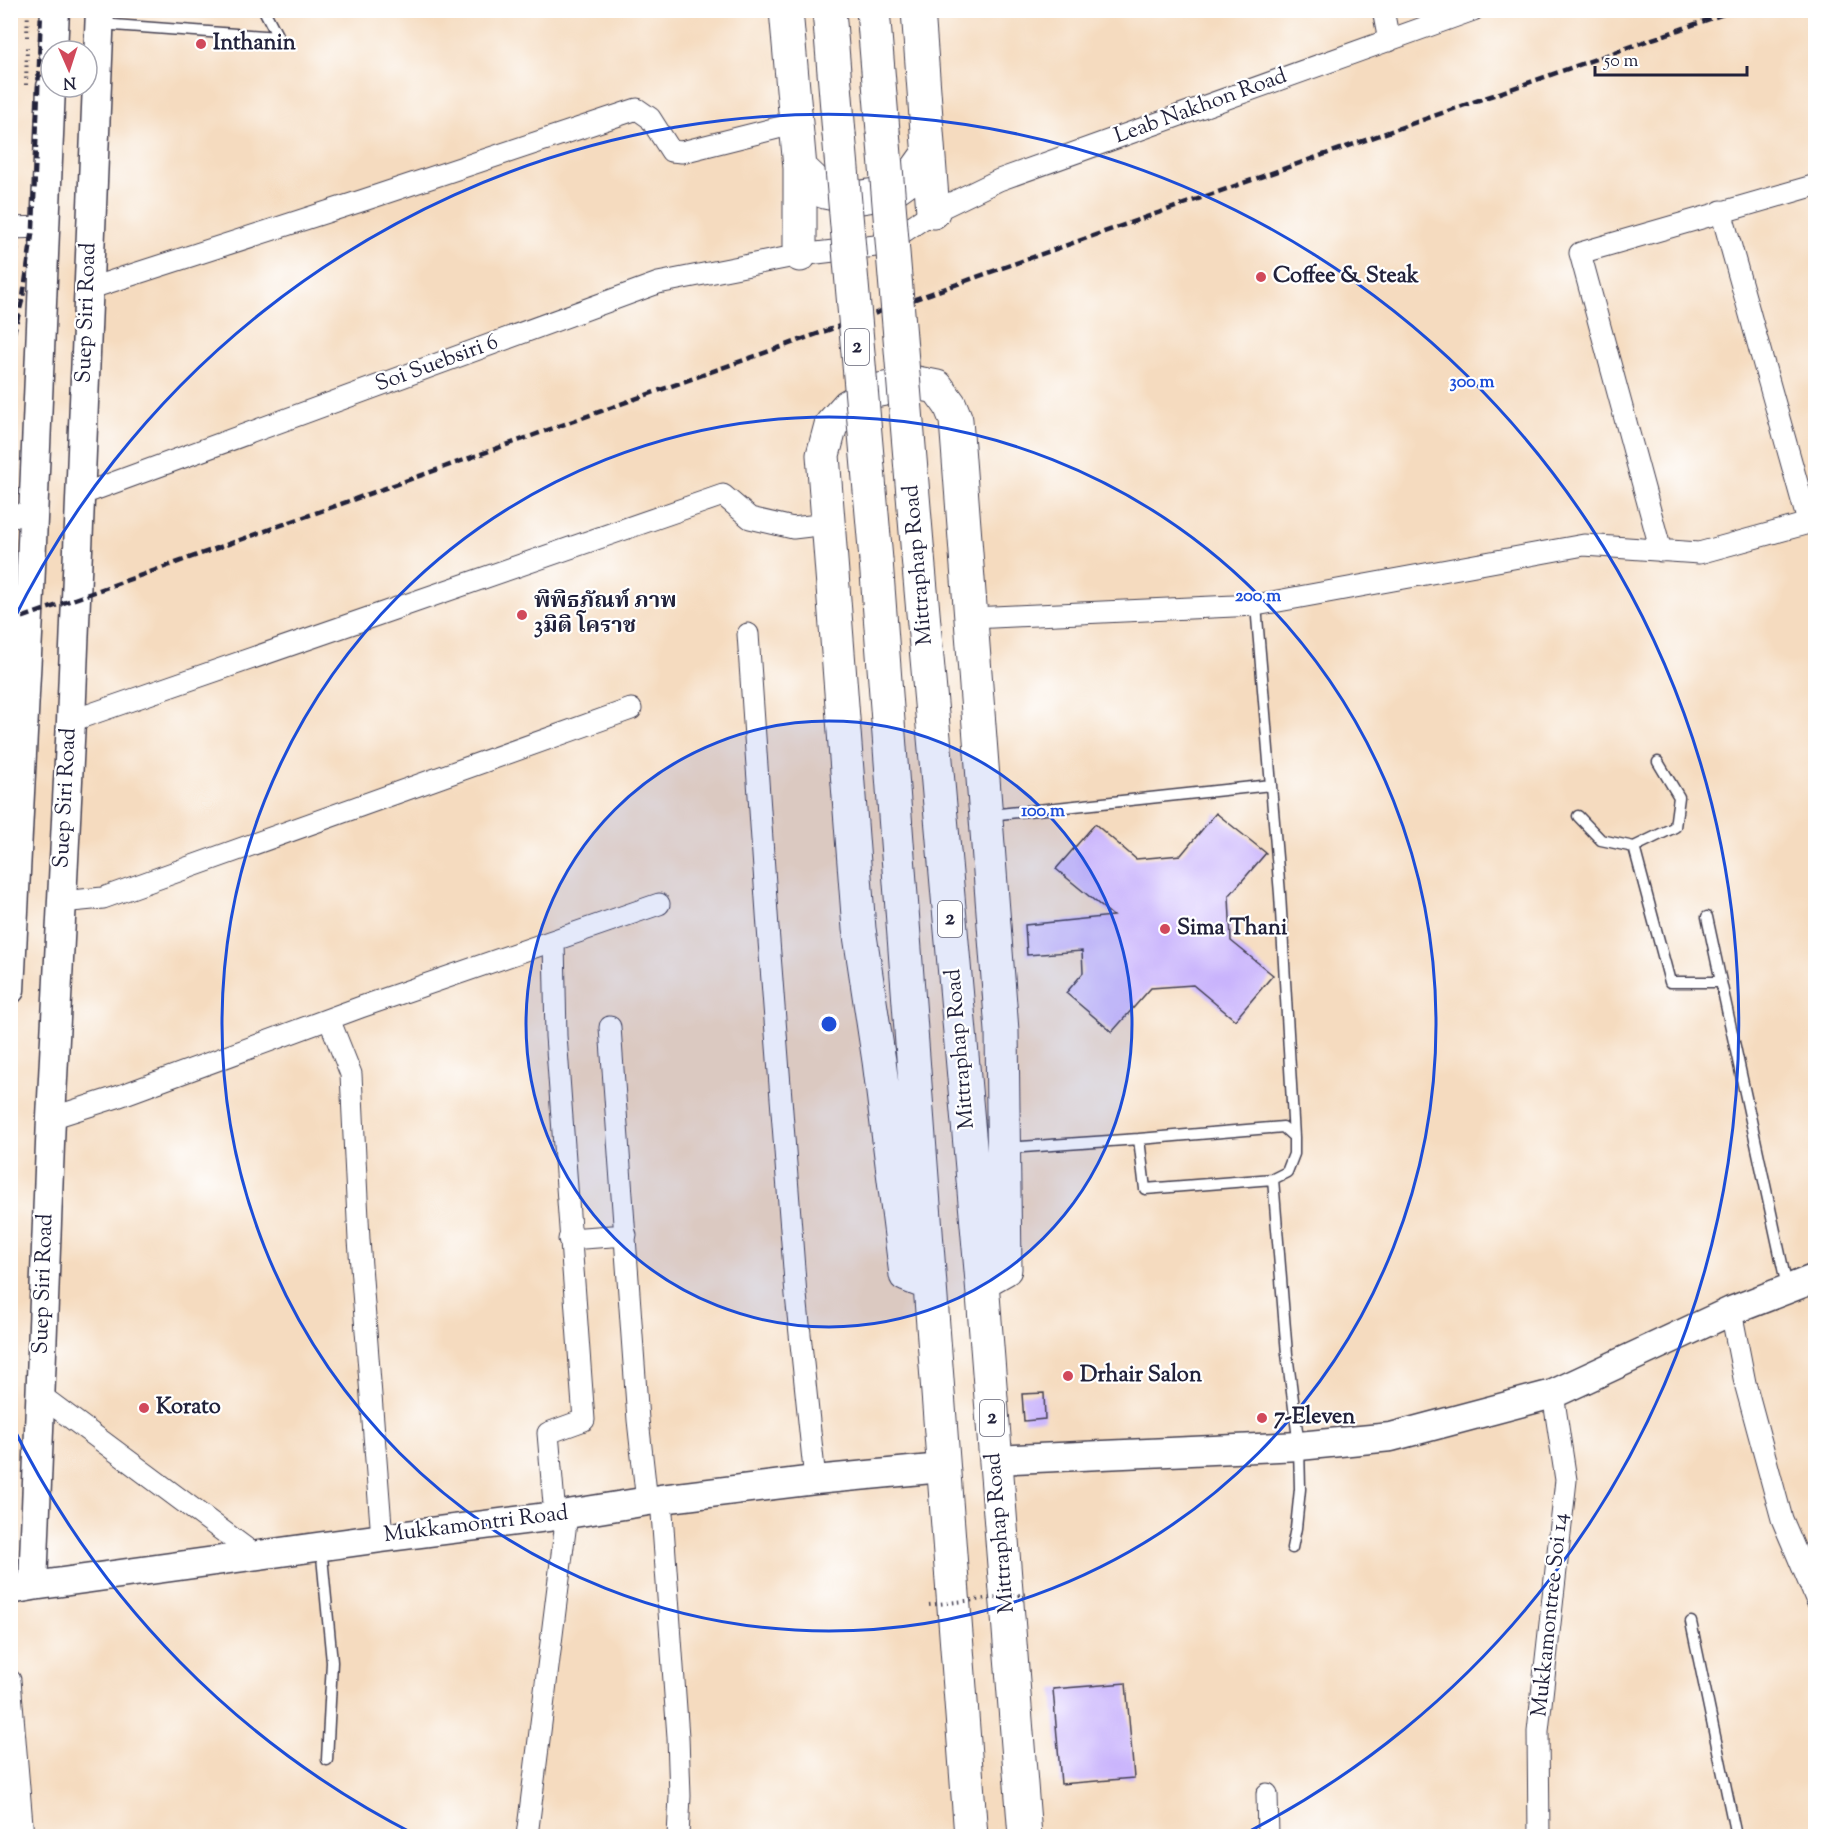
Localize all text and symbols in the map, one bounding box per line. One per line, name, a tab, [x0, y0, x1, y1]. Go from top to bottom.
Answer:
place label: Inthanin	[213, 28, 296, 60]
marker: Inthanin	[194, 37, 208, 51]
north arrow	[39, 39, 99, 99]
scale bar	[1595, 39, 1746, 77]
text: 50 m	[1603, 49, 1639, 75]
street label: Leab Nakhon Road	[1110, 61, 1292, 153]
text: N	[62, 70, 77, 93]
street label: Suep Siri Road	[69, 242, 105, 384]
place label: Coffee & Steak	[1273, 261, 1419, 293]
marker: Coffee & Steak	[1254, 270, 1268, 284]
street label: Soi Suebsiri 6	[371, 327, 503, 401]
road number: 2	[845, 329, 869, 365]
text: 300 m	[1450, 370, 1495, 396]
street label: Mittraphap Road	[896, 483, 942, 647]
text: 200 m	[1235, 584, 1281, 610]
place label: พิพิธภัณท์ ภาพ 3มิติ โคราช	[534, 586, 677, 643]
marker: พิพิธภัณท์ ภาพ 3มิติ โคราช	[515, 608, 529, 622]
street label: Suep Siri Road	[46, 727, 86, 869]
text: 100 m	[1021, 799, 1065, 825]
road number: 2	[938, 901, 962, 937]
place label: Sima Thani	[1177, 913, 1288, 945]
marker: Sima Thani	[1158, 922, 1172, 936]
street label: Mittraphap Road	[938, 967, 984, 1131]
centre of rings	[819, 1014, 839, 1034]
street label: Suep Siri Road	[26, 1213, 62, 1355]
place label: Drhair Salon	[1080, 1360, 1202, 1392]
marker: Drhair Salon	[1061, 1369, 1075, 1383]
place label: Korato	[156, 1392, 221, 1424]
road number: 2	[980, 1400, 1004, 1436]
marker: Korato	[137, 1401, 151, 1415]
place label: 7-Eleven	[1274, 1402, 1355, 1434]
marker: 7-Eleven	[1255, 1411, 1269, 1425]
street label: Mittraphap Road	[978, 1451, 1024, 1615]
street label: Mukkamontri Road	[382, 1498, 570, 1552]
street label: Mukkamontree Soi 14	[1524, 1511, 1578, 1719]

